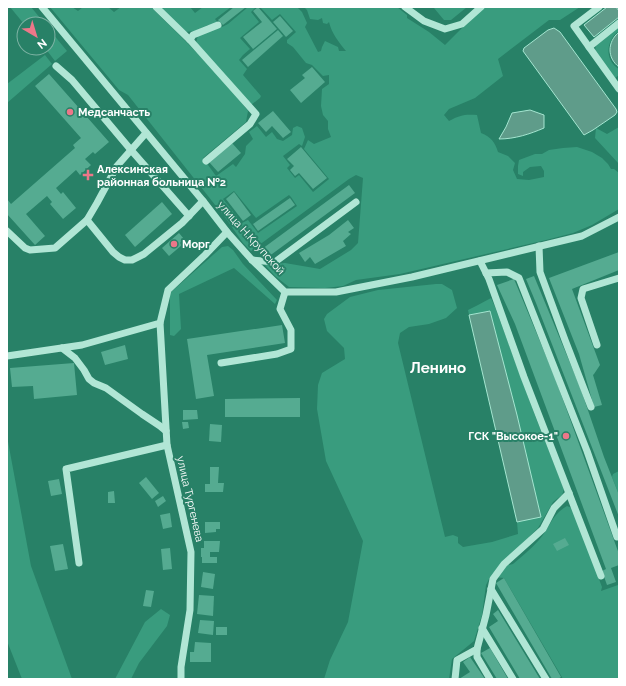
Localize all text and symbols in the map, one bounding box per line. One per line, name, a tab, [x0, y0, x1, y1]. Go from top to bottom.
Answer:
north arrow	[16, 16, 56, 56]
text: N	[35, 36, 49, 51]
place label: Медсанчасть	[78, 106, 150, 119]
marker: Медсанчасть	[65, 107, 75, 117]
place label: Алексинская районная больница №2	[97, 163, 226, 189]
marker: Алексинская районная больница №2	[82, 169, 94, 181]
street label: улица Н.Крупской	[215, 199, 287, 277]
place label: Морг	[182, 238, 210, 251]
marker: Морг	[169, 239, 179, 249]
district label: Ленино	[410, 359, 466, 377]
place label: ГСК "Высокое-1"	[468, 430, 558, 443]
marker: ГСК "Высокое-1"	[561, 431, 571, 441]
street label: улица Тургенева	[174, 455, 206, 543]

